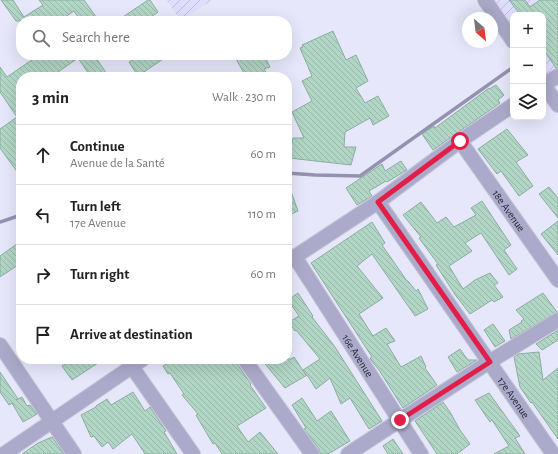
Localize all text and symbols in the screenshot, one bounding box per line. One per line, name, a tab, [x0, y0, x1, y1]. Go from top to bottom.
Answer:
north arrow	[462, 12, 498, 48]
map controls	[510, 12, 546, 120]
button: +	[510, 12, 546, 48]
search box	[16, 16, 292, 60]
icon: search	[30, 27, 52, 49]
text: Search here	[62, 30, 130, 45]
button: −	[510, 48, 546, 84]
button: layers	[510, 84, 546, 120]
text: 3 min	[32, 89, 69, 106]
text: Walk · 230 m	[212, 91, 276, 104]
route start	[451, 132, 469, 150]
text: Continue	[70, 139, 125, 154]
icon: ahead	[32, 144, 54, 166]
text: 60 m	[250, 148, 276, 161]
text: Avenue de la Santé	[70, 157, 165, 170]
street label: 18e Avenue	[491, 188, 527, 233]
text: Turn left	[70, 199, 121, 214]
icon: left	[32, 204, 54, 226]
text: 110 m	[248, 208, 276, 221]
text: 17e Avenue	[70, 217, 126, 230]
icon: right	[32, 264, 54, 286]
text: Turn right	[70, 267, 129, 282]
text: 60 m	[250, 268, 276, 281]
icon: arrive	[32, 324, 54, 346]
text: Arrive at destination	[70, 327, 193, 342]
street label: 16e Avenue	[340, 332, 376, 379]
street label: 17e Avenue	[496, 375, 532, 420]
route end	[391, 411, 409, 429]

